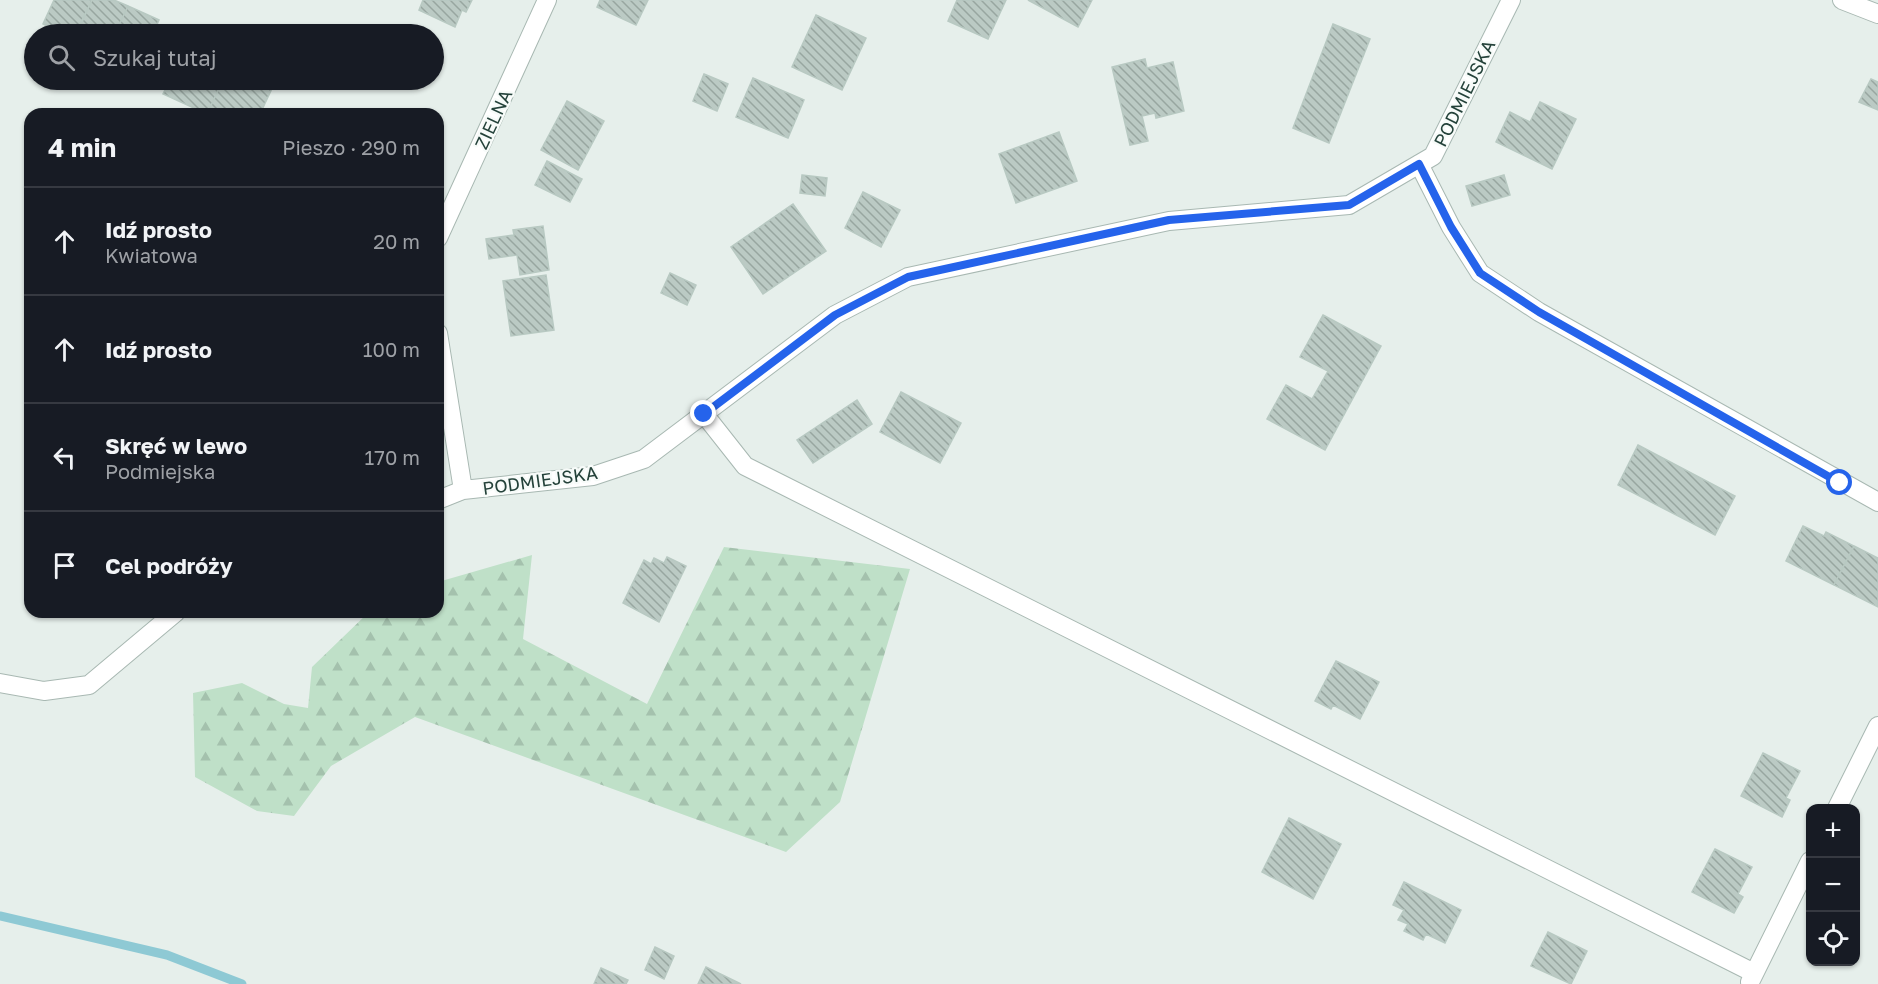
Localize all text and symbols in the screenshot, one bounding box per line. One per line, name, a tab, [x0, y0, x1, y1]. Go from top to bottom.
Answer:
search box	[24, 24, 444, 90]
street label: PODMIEJSKA	[1429, 36, 1499, 150]
icon: search	[45, 41, 78, 74]
text: Szukaj tutaj	[93, 44, 217, 71]
street label: ZIELNA	[470, 86, 516, 152]
text: 4 min	[48, 132, 116, 163]
text: Pieszo · 290 m	[282, 135, 420, 159]
text: Idź prosto	[105, 216, 212, 243]
icon: ahead	[48, 225, 81, 258]
text: 20 m	[373, 229, 420, 253]
text: Kwiatowa	[105, 243, 198, 267]
icon: ahead	[48, 333, 81, 366]
text: Idź prosto	[105, 336, 212, 363]
text: 100 m	[363, 337, 420, 361]
route end	[690, 400, 716, 426]
text: Skręć w lewo	[105, 432, 247, 459]
icon: left	[48, 441, 81, 474]
text: 170 m	[365, 445, 420, 469]
text: Podmiejska	[105, 459, 215, 483]
street label: PODMIEJSKA	[481, 461, 599, 499]
route start	[1826, 469, 1852, 495]
icon: arrive	[48, 549, 81, 582]
text: Cel podróży	[105, 552, 233, 579]
map controls	[1806, 804, 1860, 966]
button: +	[1806, 804, 1860, 858]
button: −	[1806, 858, 1860, 912]
button: locate	[1806, 912, 1860, 966]

